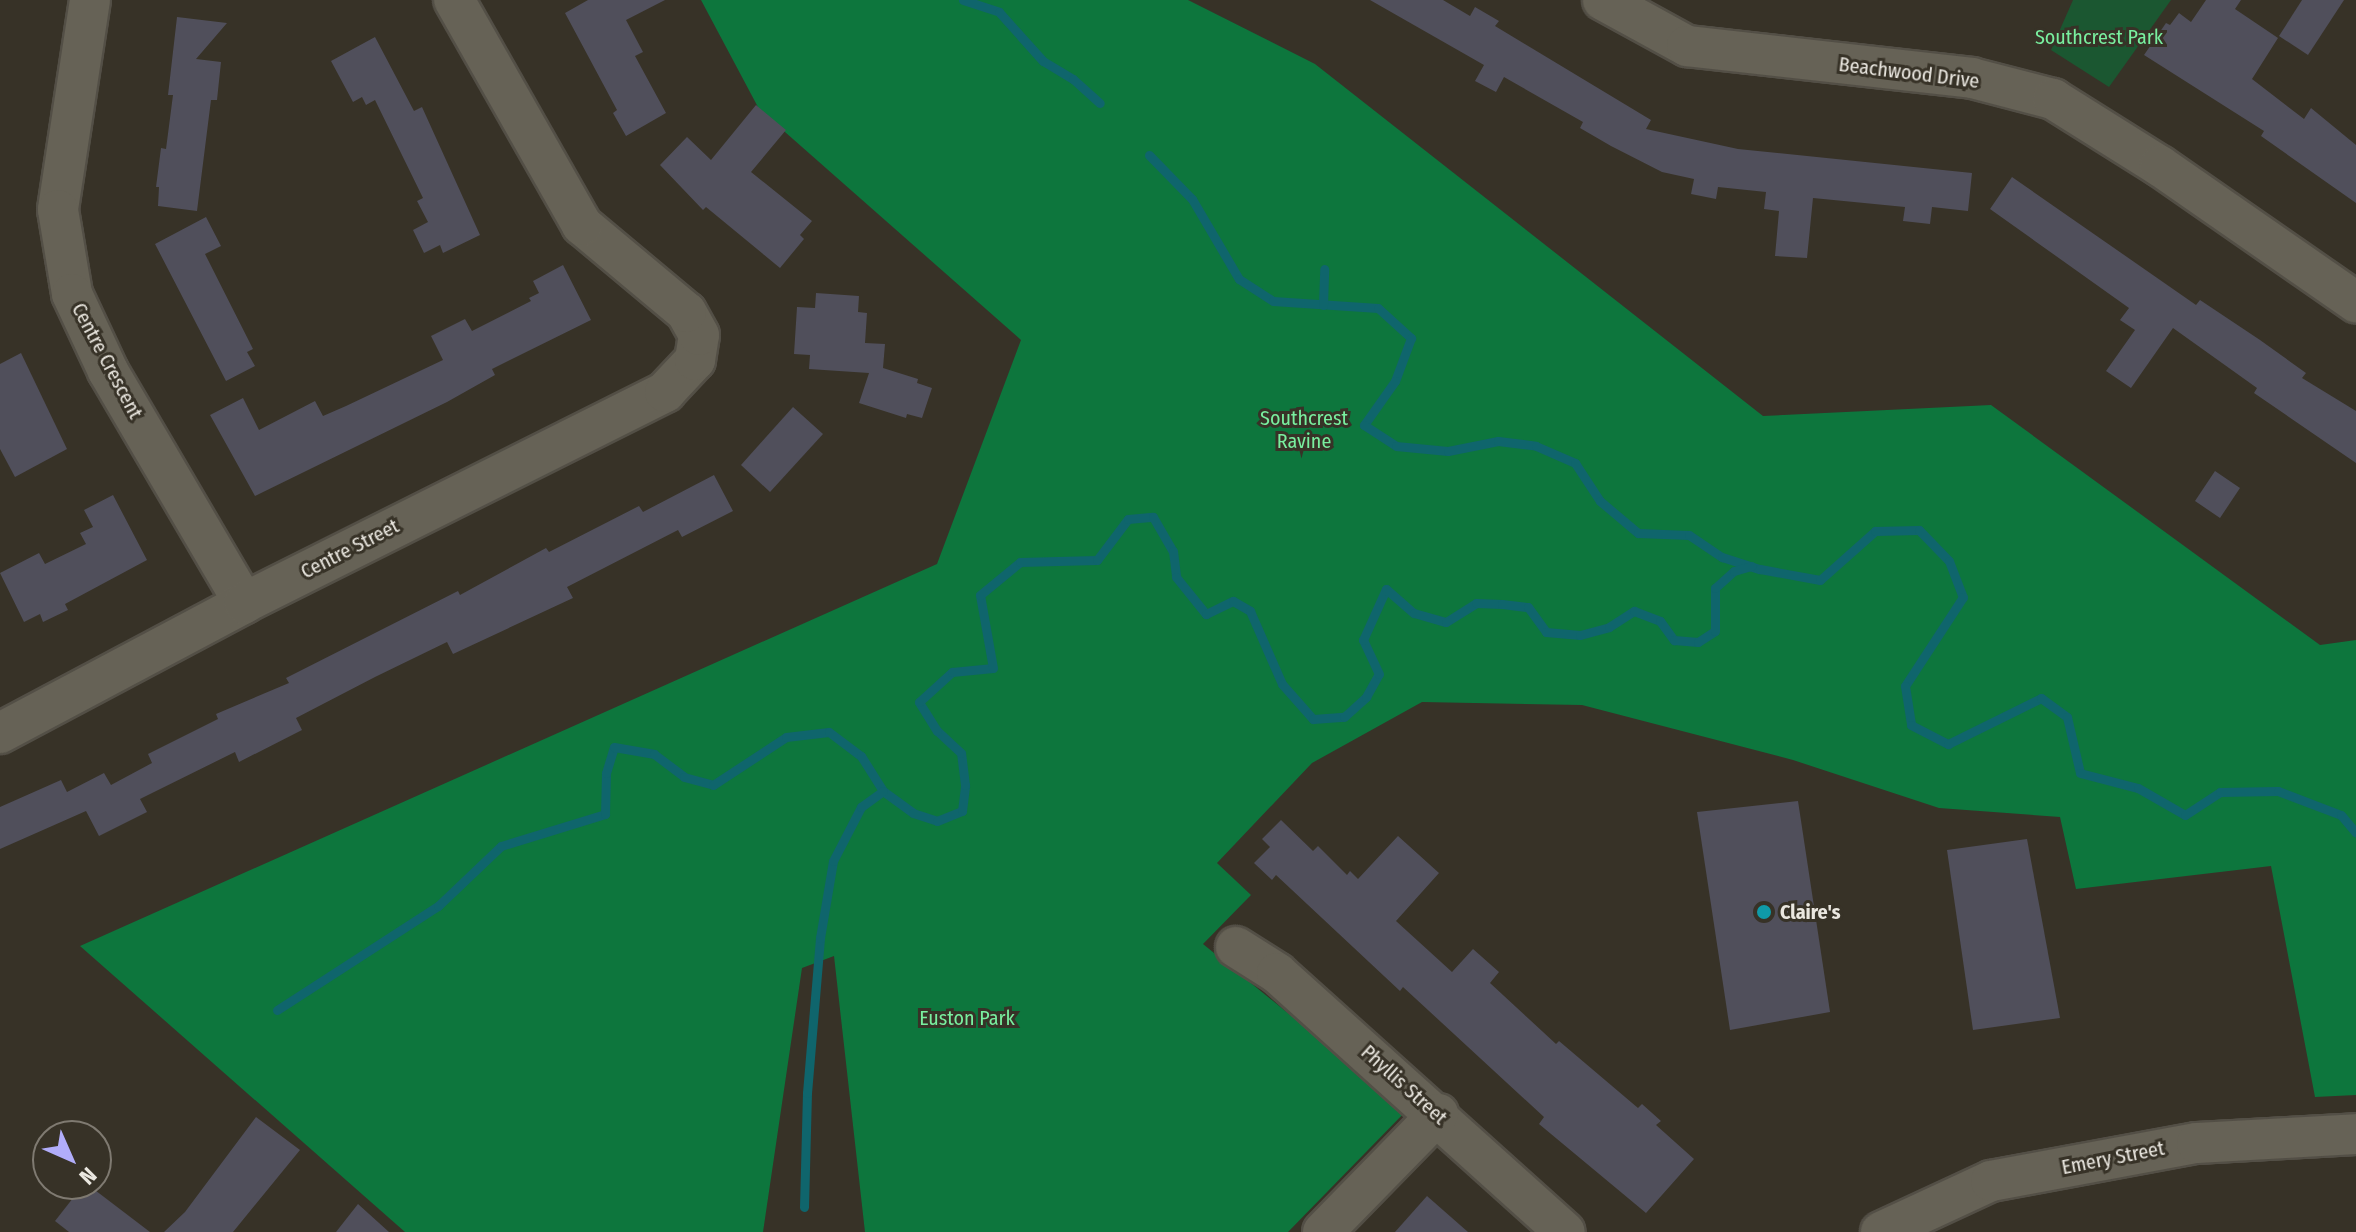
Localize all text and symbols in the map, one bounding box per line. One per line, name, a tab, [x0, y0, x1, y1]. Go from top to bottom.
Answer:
park label: Southcrest Park	[2035, 25, 2163, 49]
street label: Beachwood Drive	[1837, 52, 1981, 94]
street label: Centre Crescent	[66, 299, 148, 423]
park label: Southcrest Ravine	[1260, 407, 1348, 454]
street label: Centre Street	[297, 514, 403, 584]
place label: Claire's	[1780, 900, 1840, 924]
marker: Claire's	[1755, 903, 1773, 921]
park label: Euston Park	[919, 1006, 1015, 1030]
street label: Phyllis Street	[1356, 1040, 1452, 1130]
north arrow	[32, 1120, 112, 1200]
street label: Emery Street	[2060, 1136, 2166, 1180]
text: N	[74, 1162, 102, 1190]

